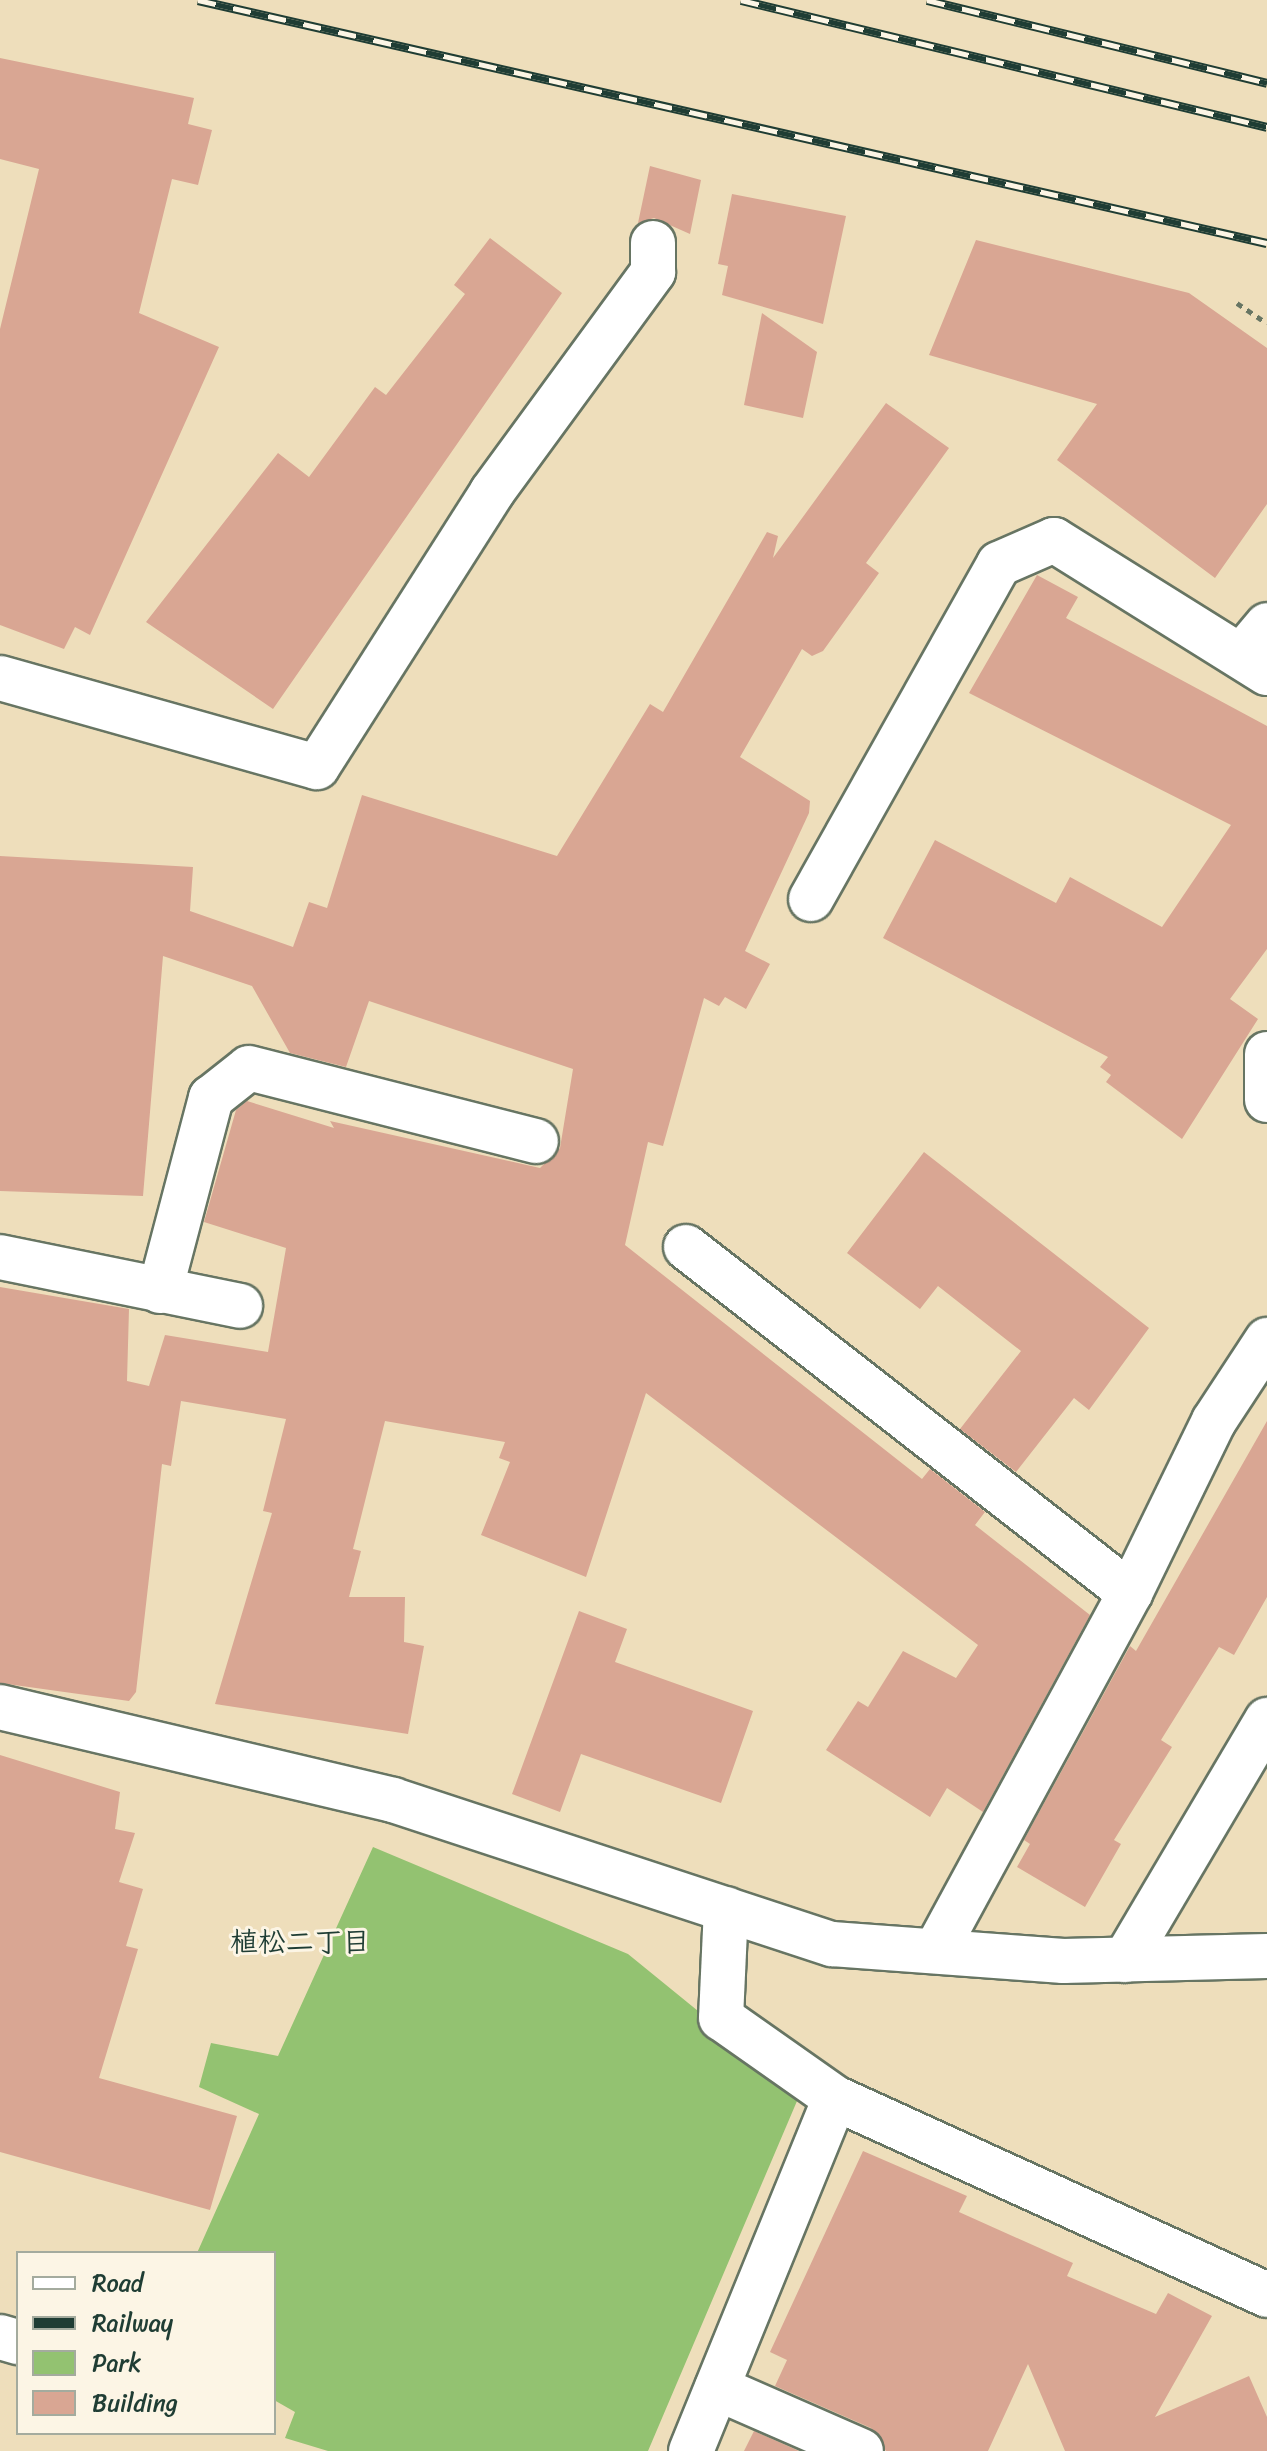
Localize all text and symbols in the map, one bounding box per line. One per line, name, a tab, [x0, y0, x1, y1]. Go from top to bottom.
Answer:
district label: 植松二丁目	[230, 1925, 370, 1959]
legend	[16, 2251, 276, 2435]
text: Road	[92, 2262, 143, 2304]
text: Railway	[92, 2302, 173, 2344]
text: Park	[92, 2342, 141, 2384]
text: Building	[92, 2382, 178, 2424]

